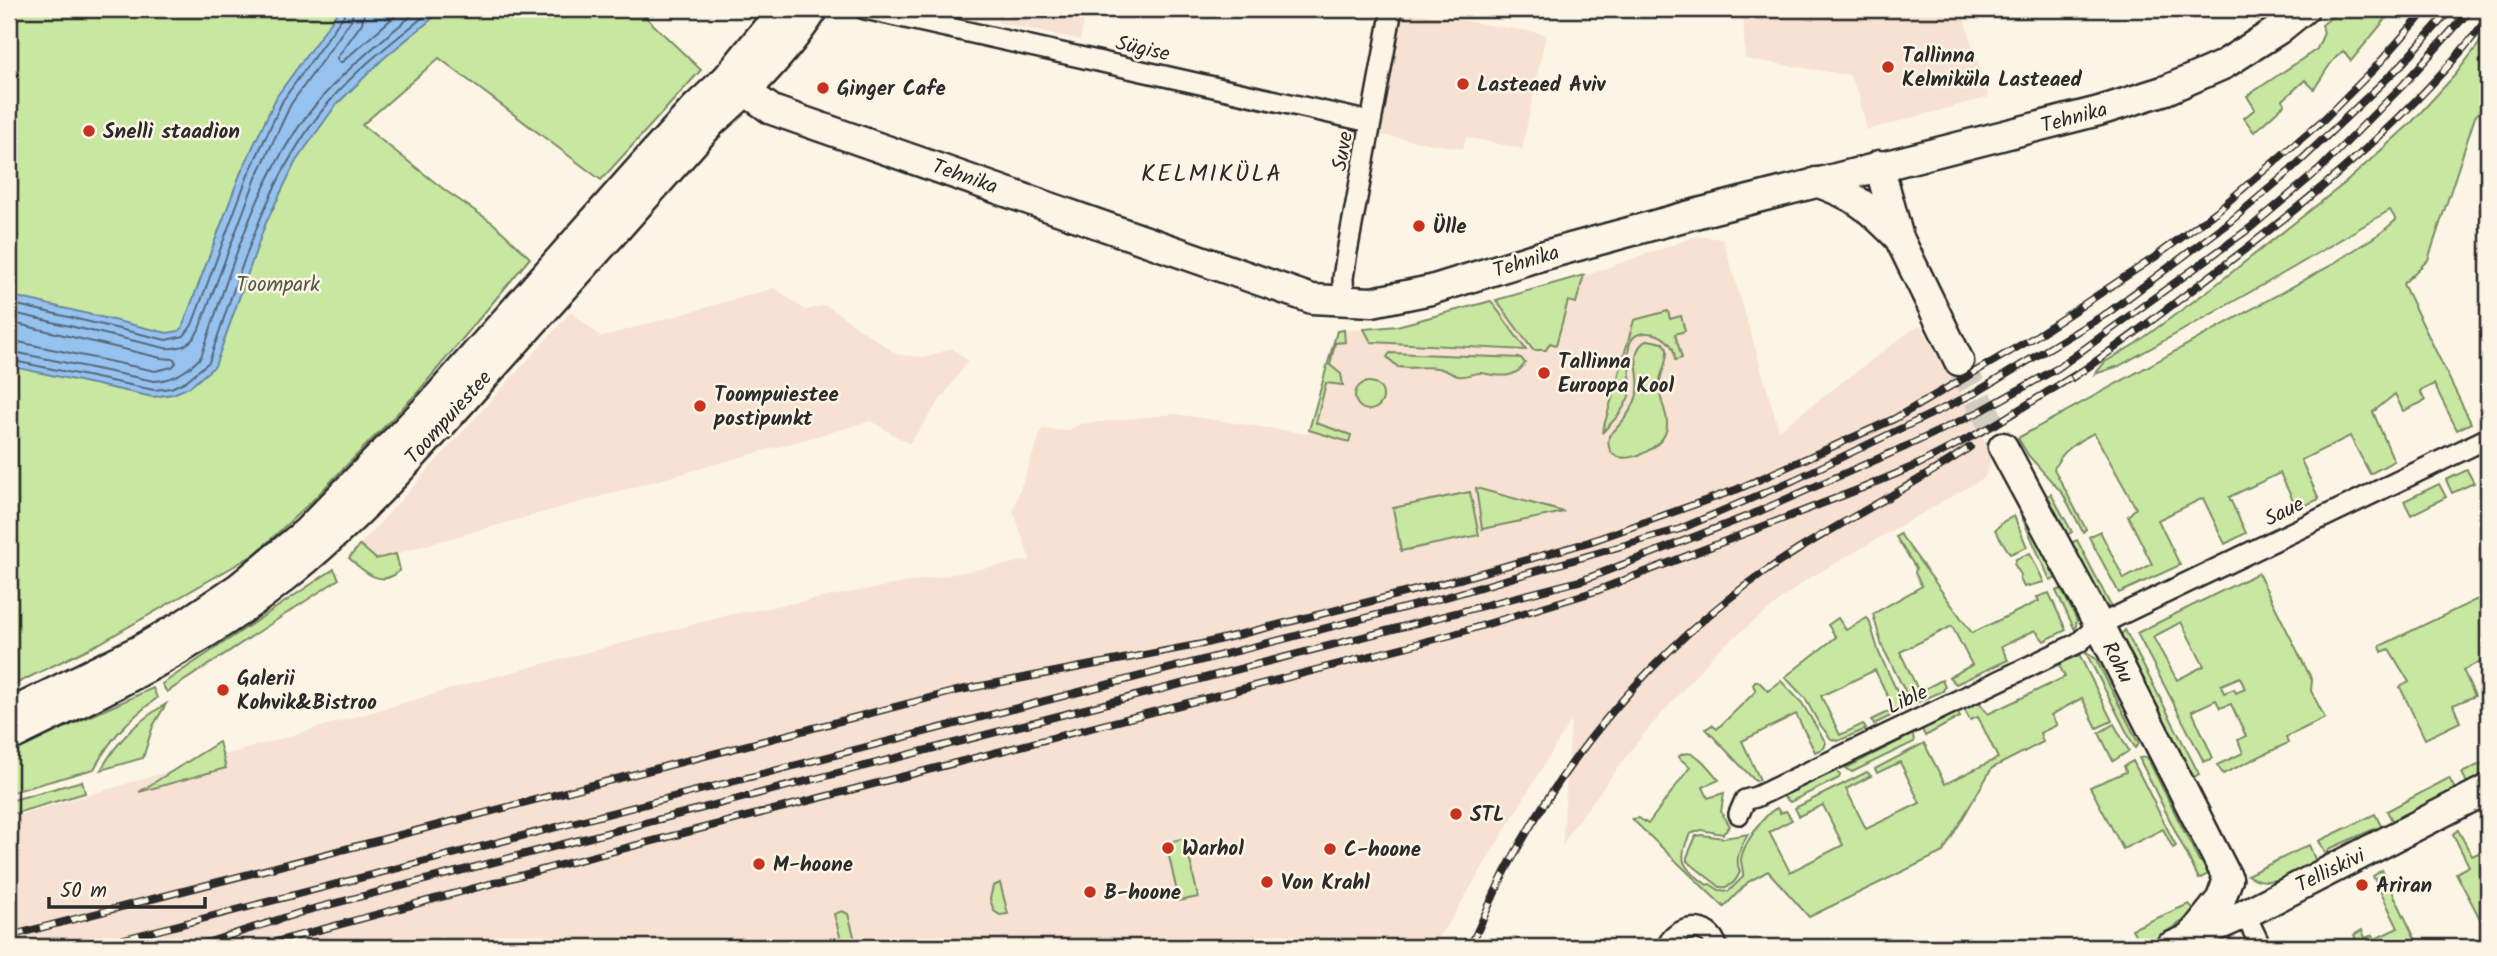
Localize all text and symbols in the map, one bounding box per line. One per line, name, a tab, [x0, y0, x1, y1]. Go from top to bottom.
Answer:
street label: Sügise	[1112, 27, 1173, 72]
place label: Tallinna Kelmiküla Lasteaed	[1902, 40, 2083, 97]
marker: Tallinna Kelmiküla Lasteaed	[1880, 59, 1896, 75]
place label: Lasteaed Aviv	[1477, 69, 1607, 102]
place label: Ginger Cafe	[837, 73, 946, 106]
marker: Lasteaed Aviv	[1455, 76, 1471, 92]
marker: Ginger Cafe	[815, 80, 831, 96]
street label: Tehnika	[2037, 94, 2111, 143]
place label: Snelli staadion	[103, 116, 240, 149]
marker: Snelli staadion	[81, 123, 97, 139]
street label: Suve	[1324, 128, 1363, 174]
street label: Tehnika	[927, 151, 1002, 204]
district label: KELMIKÜLA	[1141, 155, 1283, 194]
place label: Ülle	[1433, 211, 1467, 244]
marker: Ülle	[1411, 218, 1427, 234]
street label: Tehnika	[1489, 237, 1564, 288]
park label: Toompark	[236, 269, 320, 302]
place label: Tallinna Euroopa Kool	[1558, 346, 1674, 403]
street label: Toompuiestee	[398, 363, 501, 473]
marker: Tallinna Euroopa Kool	[1536, 365, 1552, 381]
place label: Toompuiestee postipunkt	[713, 379, 839, 436]
marker: Toompuiestee postipunkt	[692, 398, 708, 414]
street label: Saue	[2259, 488, 2311, 536]
street label: Rohu	[2092, 636, 2141, 689]
place label: Galerii Kohvik&Bistroo	[237, 663, 377, 720]
street label: Lible	[1882, 676, 1934, 724]
marker: Galerii Kohvik&Bistroo	[215, 682, 231, 698]
place label: STL	[1470, 799, 1504, 832]
marker: STL	[1448, 806, 1464, 822]
place label: Warhol	[1182, 833, 1244, 866]
place label: C-hoone	[1344, 834, 1421, 867]
marker: Warhol	[1160, 840, 1176, 856]
street label: Telliskivi	[2290, 840, 2372, 902]
marker: C-hoone	[1322, 841, 1338, 857]
place label: M-hoone	[773, 849, 853, 882]
marker: M-hoone	[751, 856, 767, 872]
scale bar	[49, 865, 205, 909]
place label: Von Krahl	[1281, 867, 1370, 900]
place label: Ariran	[2376, 870, 2432, 903]
marker: Von Krahl	[1259, 874, 1275, 890]
text: 50 m	[60, 875, 107, 908]
place label: B-hoone	[1104, 877, 1181, 910]
marker: Ariran	[2354, 877, 2370, 893]
marker: B-hoone	[1082, 884, 1098, 900]

